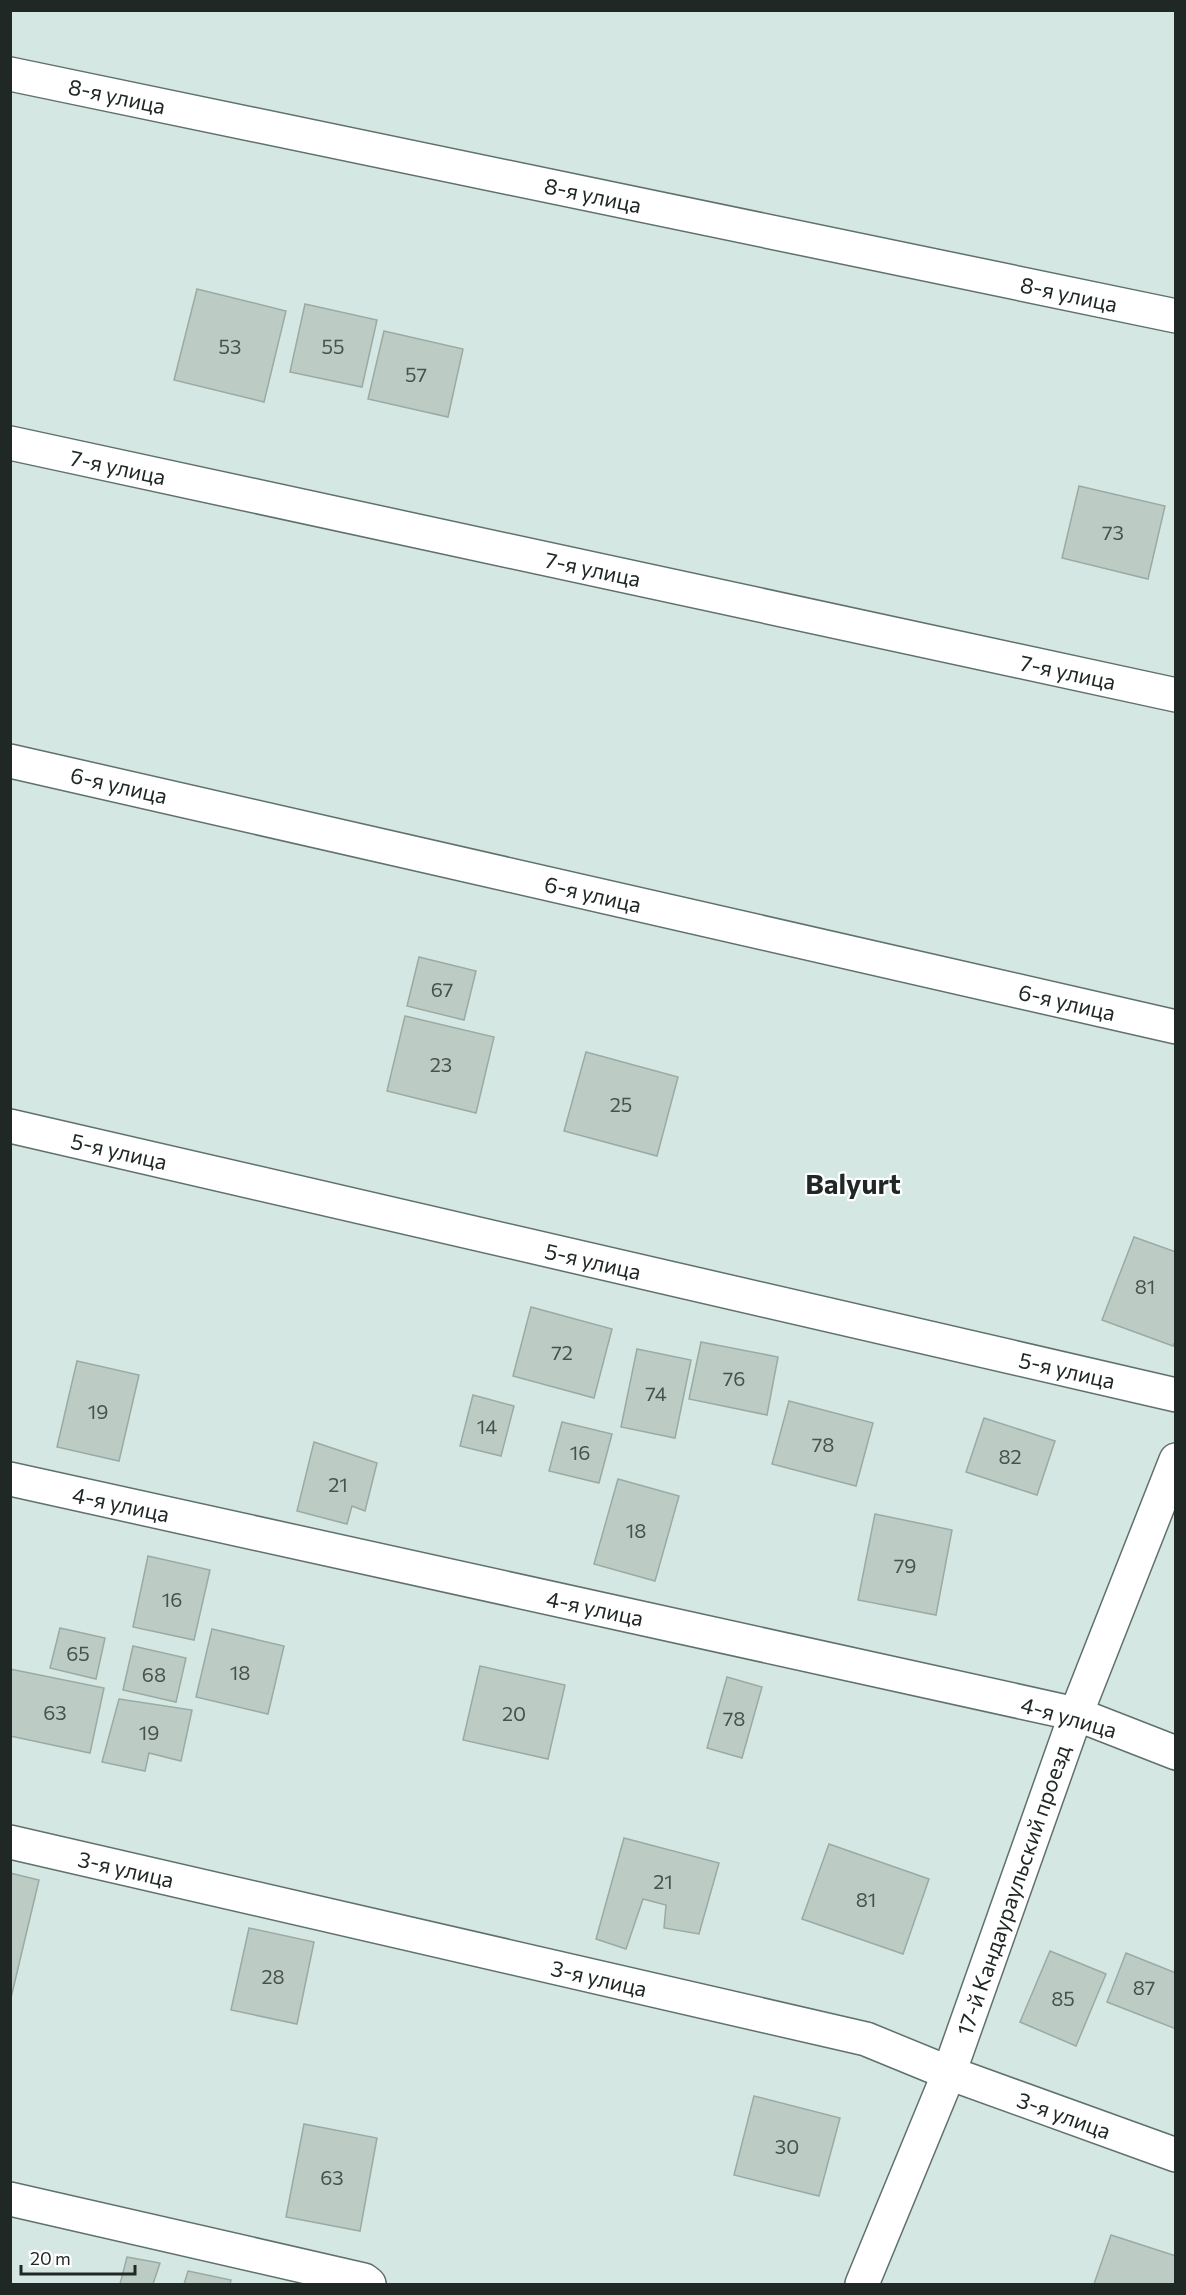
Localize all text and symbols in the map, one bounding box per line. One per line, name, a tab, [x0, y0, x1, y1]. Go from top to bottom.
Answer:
street label: 8-я улица	[66, 73, 168, 119]
street label: 8-я улица	[542, 172, 644, 218]
street label: 8-я улица	[1018, 271, 1120, 317]
house number: 53	[219, 334, 241, 358]
house number: 55	[322, 334, 344, 358]
house number: 57	[405, 362, 427, 386]
street label: 7-я улица	[68, 444, 168, 490]
house number: 73	[1102, 520, 1124, 544]
street label: 7-я улица	[543, 546, 643, 592]
street label: 7-я улица	[1018, 649, 1118, 695]
street label: 6-я улица	[68, 761, 170, 809]
street label: 6-я улица	[542, 870, 644, 918]
house number: 67	[431, 977, 453, 1001]
street label: 6-я улица	[1016, 978, 1118, 1026]
house number: 23	[430, 1052, 452, 1076]
house number: 25	[610, 1092, 632, 1116]
street label: 5-я улица	[68, 1127, 170, 1175]
district label: Balyurt	[805, 1166, 901, 1200]
street label: 5-я улица	[542, 1237, 644, 1285]
house number: 81	[1135, 1274, 1155, 1298]
house number: 72	[551, 1340, 573, 1364]
street label: 5-я улица	[1016, 1346, 1118, 1394]
house number: 76	[723, 1366, 745, 1390]
house number: 74	[645, 1381, 667, 1405]
house number: 19	[88, 1399, 108, 1423]
house number: 14	[477, 1414, 497, 1438]
house number: 78	[812, 1432, 834, 1456]
house number: 16	[570, 1440, 590, 1464]
house number: 82	[998, 1444, 1022, 1468]
house number: 21	[328, 1472, 348, 1496]
street label: 4-я улица	[70, 1481, 172, 1527]
house number: 18	[626, 1518, 646, 1542]
house number: 79	[894, 1553, 916, 1577]
street label: 4-я улица	[544, 1585, 646, 1631]
house number: 16	[162, 1587, 182, 1611]
house number: 65	[66, 1641, 90, 1665]
house number: 18	[230, 1660, 250, 1684]
house number: 68	[142, 1662, 166, 1686]
street label: 4-я улица	[1018, 1690, 1120, 1744]
house number: 63	[43, 1700, 67, 1724]
house number: 20	[502, 1701, 526, 1725]
house number: 78	[723, 1706, 745, 1730]
house number: 19	[139, 1720, 159, 1744]
street label: 17-й Кандаураульский проезд	[950, 1741, 1076, 2039]
street label: 3-я улица	[75, 1845, 177, 1893]
house number: 21	[653, 1869, 673, 1893]
house number: 81	[856, 1887, 876, 1911]
street label: 3-я улица	[548, 1954, 650, 2002]
house number: 28	[261, 1964, 285, 1988]
house number: 87	[1133, 1975, 1155, 1999]
house number: 85	[1051, 1986, 1075, 2010]
street label: 3-я улица	[1013, 2086, 1115, 2144]
house number: 30	[775, 2134, 799, 2158]
house number: 63	[320, 2165, 344, 2189]
scale bar	[21, 2238, 135, 2276]
text: 20 m	[30, 2247, 71, 2269]

